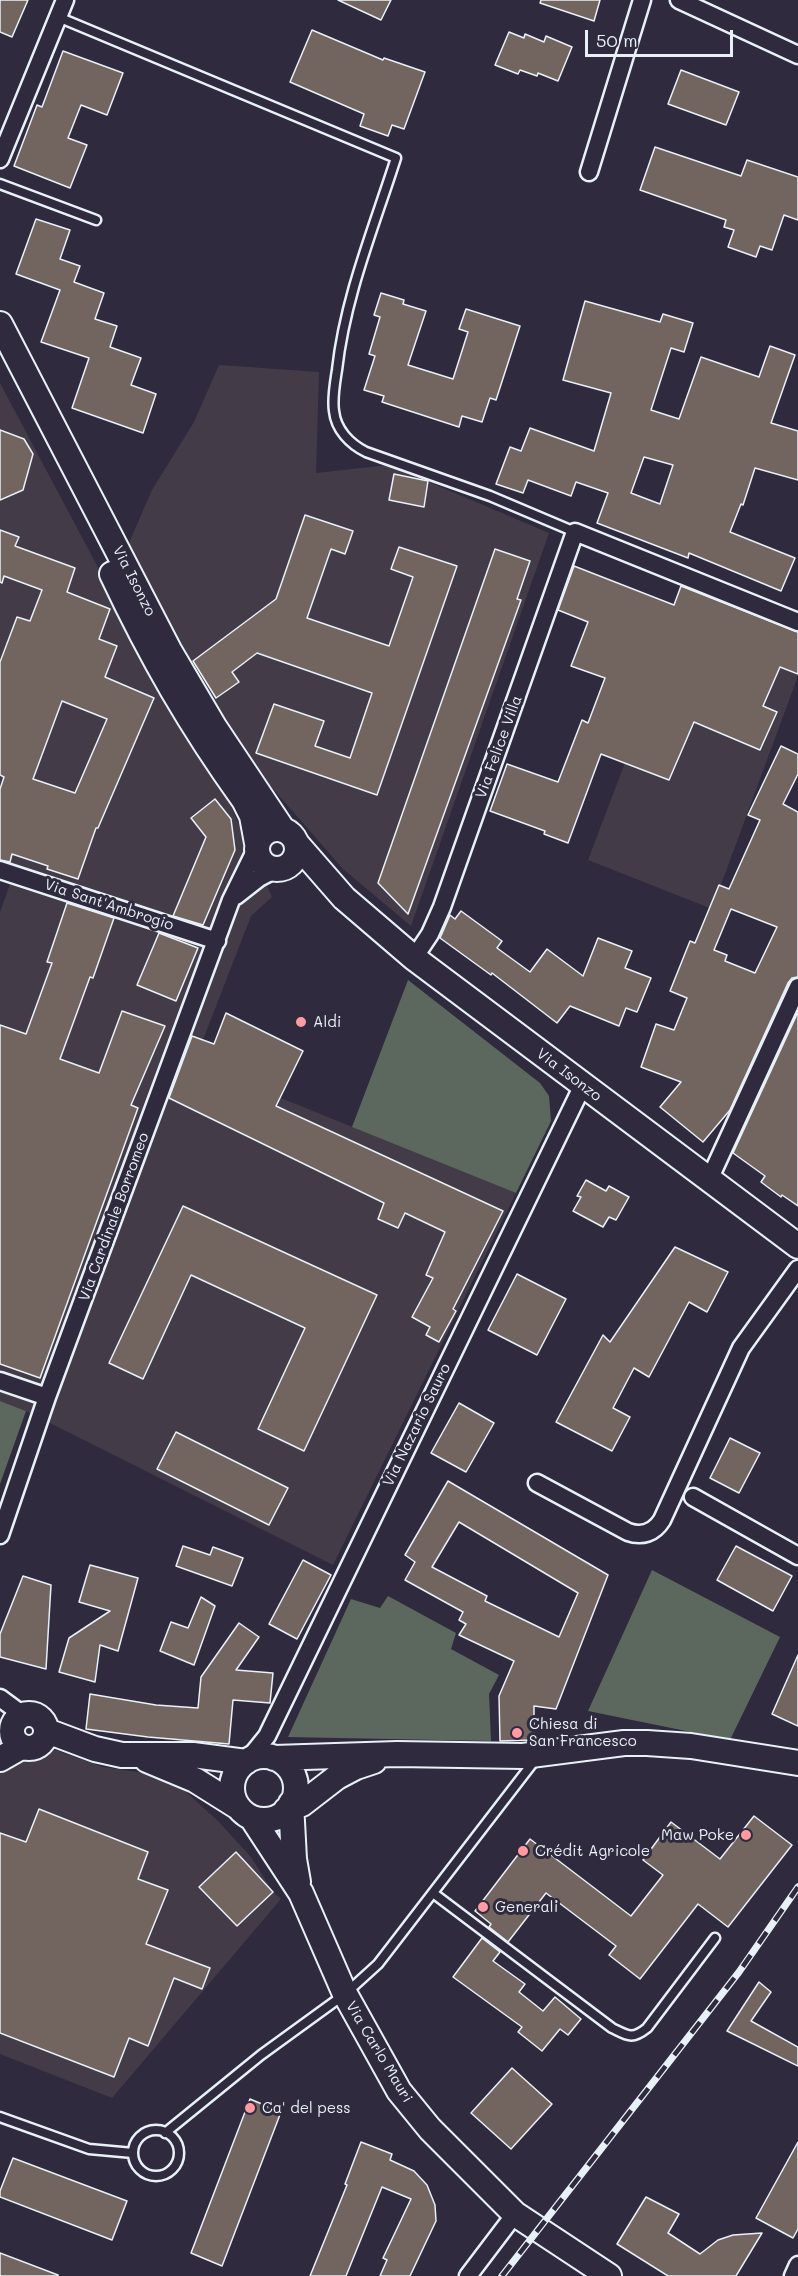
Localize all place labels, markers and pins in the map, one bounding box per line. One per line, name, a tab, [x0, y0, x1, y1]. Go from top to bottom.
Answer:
place label: Aldi	[313, 1013, 341, 1031]
marker: Aldi	[294, 1015, 308, 1029]
place label: Chiesa di San Francesco	[529, 1715, 637, 1750]
marker: Chiesa di San Francesco	[510, 1726, 524, 1740]
place label: Maw Poke	[661, 1826, 734, 1844]
marker: Maw Poke	[739, 1828, 753, 1842]
place label: Crédit Agricole	[535, 1842, 650, 1860]
marker: Crédit Agricole	[516, 1844, 530, 1858]
place label: Generali	[495, 1898, 558, 1916]
marker: Generali	[476, 1900, 490, 1914]
place label: Ca' del pess	[262, 2099, 351, 2117]
marker: Ca' del pess	[243, 2101, 257, 2115]

